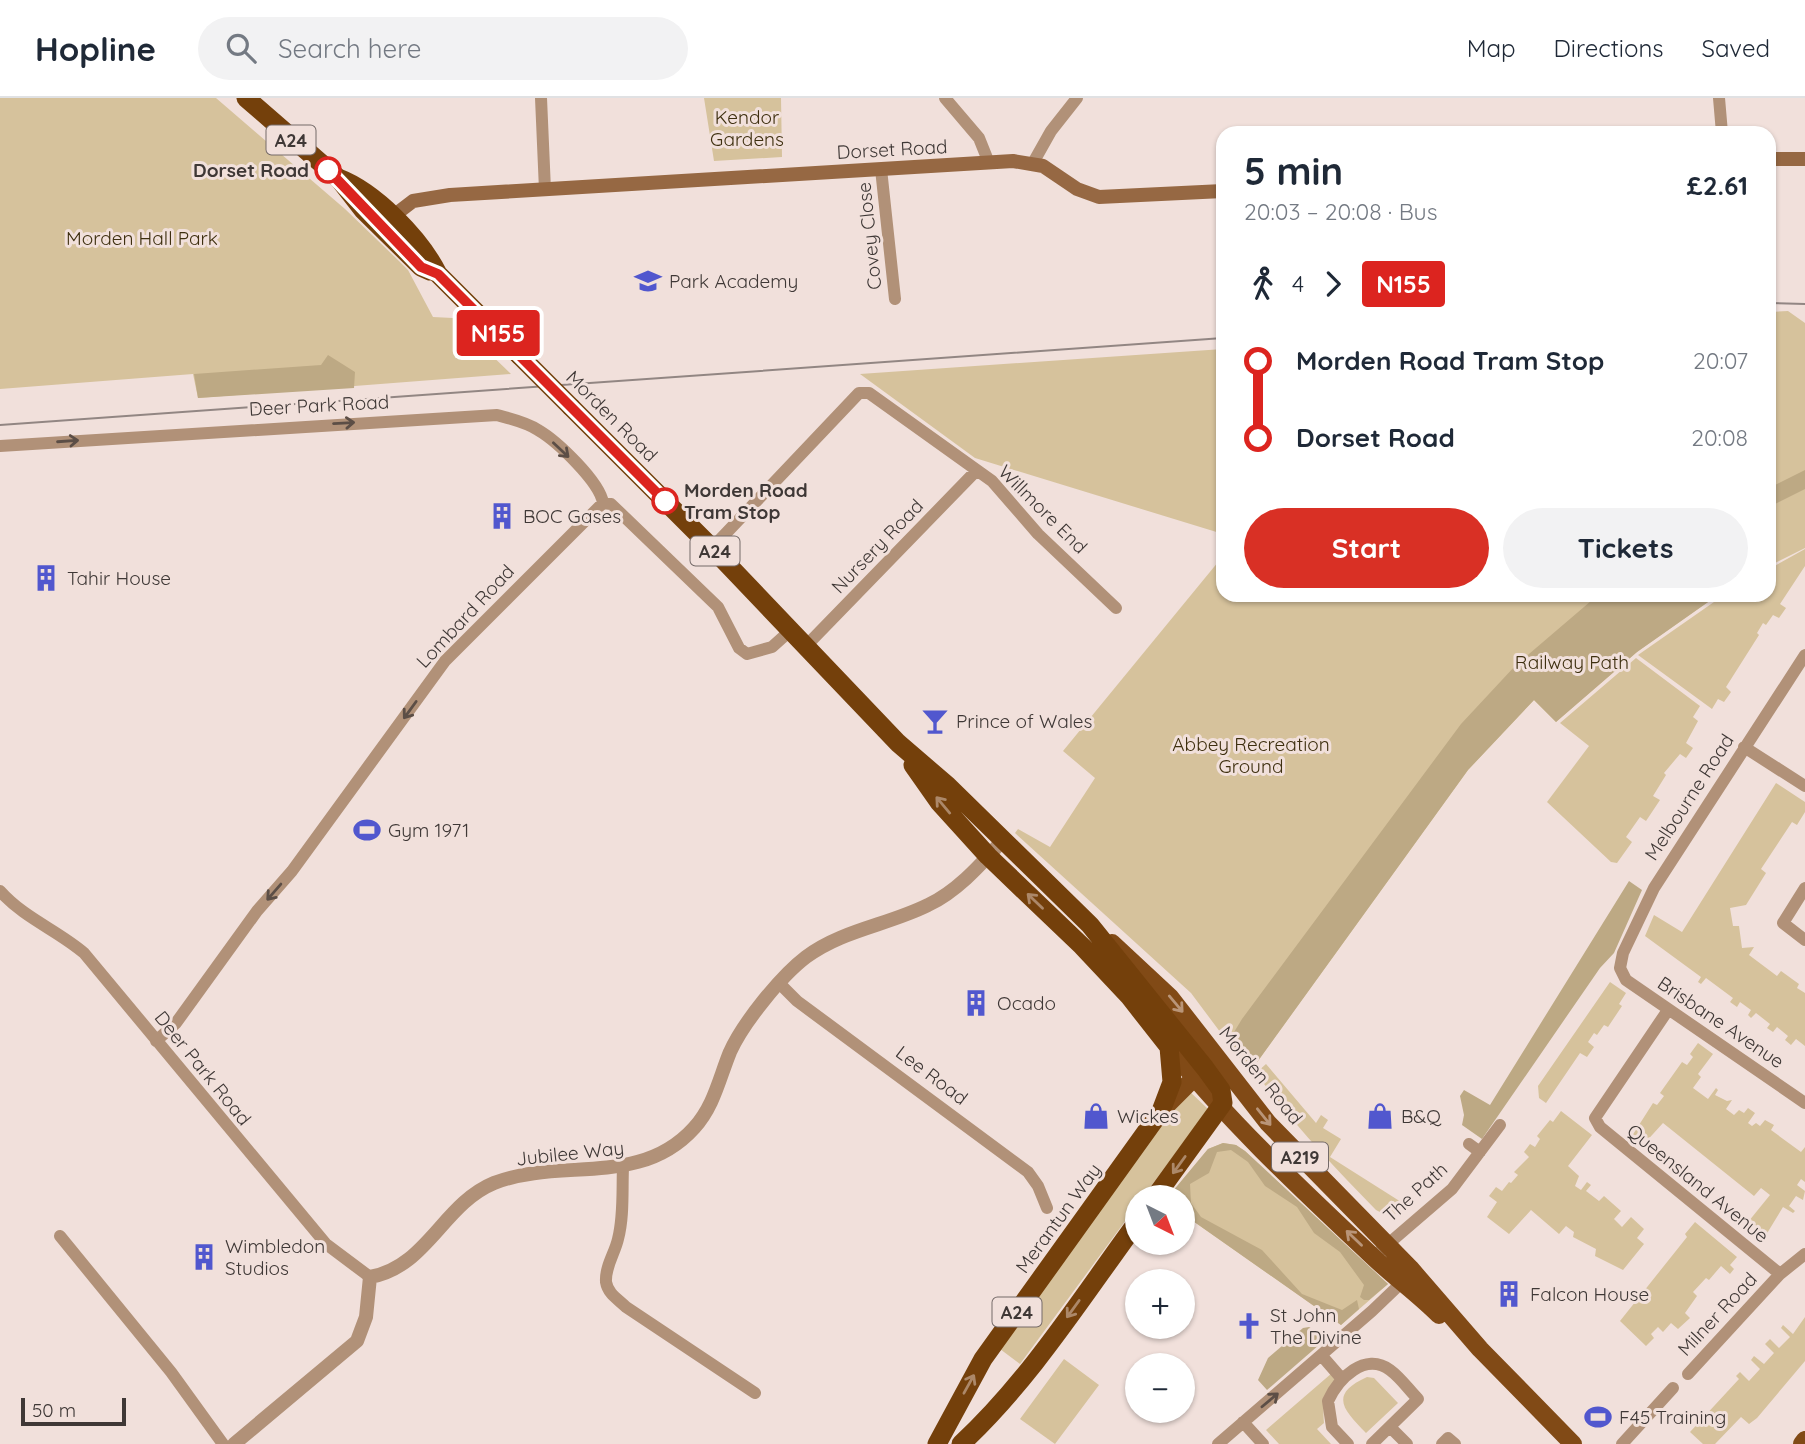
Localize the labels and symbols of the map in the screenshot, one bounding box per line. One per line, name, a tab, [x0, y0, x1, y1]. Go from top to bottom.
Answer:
park label: Kendor Gardens	[710, 105, 784, 151]
road number: A24	[266, 126, 316, 154]
street label: Dorset Road	[836, 134, 948, 164]
marker: Dorset Road	[315, 157, 341, 183]
place label: Dorset Road	[193, 158, 309, 182]
street label: Covey Close	[851, 181, 887, 291]
park label: Morden Hall Park	[66, 226, 218, 250]
school or university icon: Park Academy	[633, 266, 663, 296]
place label: Park Academy	[669, 269, 798, 293]
line badge: N155	[449, 310, 547, 356]
street label: Morden Road	[561, 365, 663, 467]
street label: Deer Park Road	[248, 389, 390, 421]
one-way arrow	[332, 416, 355, 429]
one-way arrow	[56, 434, 79, 447]
one-way arrow	[552, 441, 569, 458]
street label: Willmore End	[993, 459, 1093, 559]
place label: Morden Road Tram Stop	[684, 478, 808, 524]
marker: Morden Road Tram Stop	[652, 488, 678, 514]
street label: Nursery Road	[826, 494, 928, 598]
building icon: BOC Gases	[487, 501, 517, 531]
place label: BOC Gases	[523, 504, 621, 528]
road number: A24	[690, 536, 740, 565]
street label: Lombard Road	[411, 559, 519, 673]
building icon: Tahir House	[31, 563, 61, 593]
place label: Tahir House	[67, 566, 171, 590]
park label: Railway Path	[1515, 650, 1629, 674]
one-way arrow	[403, 700, 418, 719]
bar icon: Prince of Wales	[920, 706, 950, 736]
place label: Prince of Wales	[956, 709, 1093, 733]
street label: Melbourne Road	[1639, 729, 1739, 865]
park label: Abbey Recreation Ground	[1172, 732, 1330, 778]
one-way arrow	[935, 797, 951, 815]
sports icon: Gym 1971	[352, 815, 382, 845]
place label: Gym 1971	[388, 818, 469, 842]
one-way arrow	[266, 883, 282, 901]
one-way arrow	[1027, 892, 1044, 909]
street label: Brisbane Avenue	[1653, 971, 1789, 1073]
building icon: Ocado	[961, 988, 991, 1018]
place label: Ocado	[997, 991, 1056, 1015]
one-way arrow	[1168, 995, 1184, 1013]
street label: Deer Park Road	[150, 1006, 256, 1130]
street label: Morden Road	[1214, 1021, 1308, 1129]
street label: Lee Road	[891, 1040, 973, 1110]
shop icon: Wickes	[1081, 1101, 1111, 1131]
shop icon: B&Q	[1365, 1101, 1395, 1131]
place label: Wickes	[1117, 1104, 1179, 1128]
place label: B&Q	[1401, 1104, 1442, 1128]
one-way arrow	[1256, 1107, 1272, 1125]
street label: Queensland Avenue	[1622, 1118, 1774, 1248]
street label: Jubilee Way	[515, 1135, 625, 1171]
road number: A219	[1272, 1142, 1328, 1172]
one-way arrow	[1171, 1155, 1186, 1174]
street label: The Path	[1378, 1157, 1452, 1227]
street label: Merantun Way	[1010, 1158, 1106, 1278]
north arrow	[1125, 1185, 1195, 1255]
one-way arrow	[1346, 1230, 1363, 1247]
place label: Wimbledon Studios	[225, 1234, 325, 1280]
building icon: Wimbledon Studios	[189, 1242, 219, 1272]
street label: Milner Road	[1672, 1267, 1762, 1361]
building icon: Falcon House	[1494, 1279, 1524, 1309]
place label: Falcon House	[1530, 1282, 1649, 1306]
road number: A24	[992, 1297, 1042, 1326]
one-way arrow	[1066, 1299, 1081, 1318]
place label: St John The Divine	[1270, 1303, 1362, 1349]
church icon: St John The Divine	[1234, 1311, 1264, 1341]
one-way arrow	[963, 1374, 977, 1395]
one-way arrow	[1260, 1392, 1278, 1407]
scale bar	[21, 1395, 126, 1427]
sports icon: F45 Training	[1583, 1402, 1613, 1432]
place label: F45 Training	[1619, 1405, 1726, 1429]

